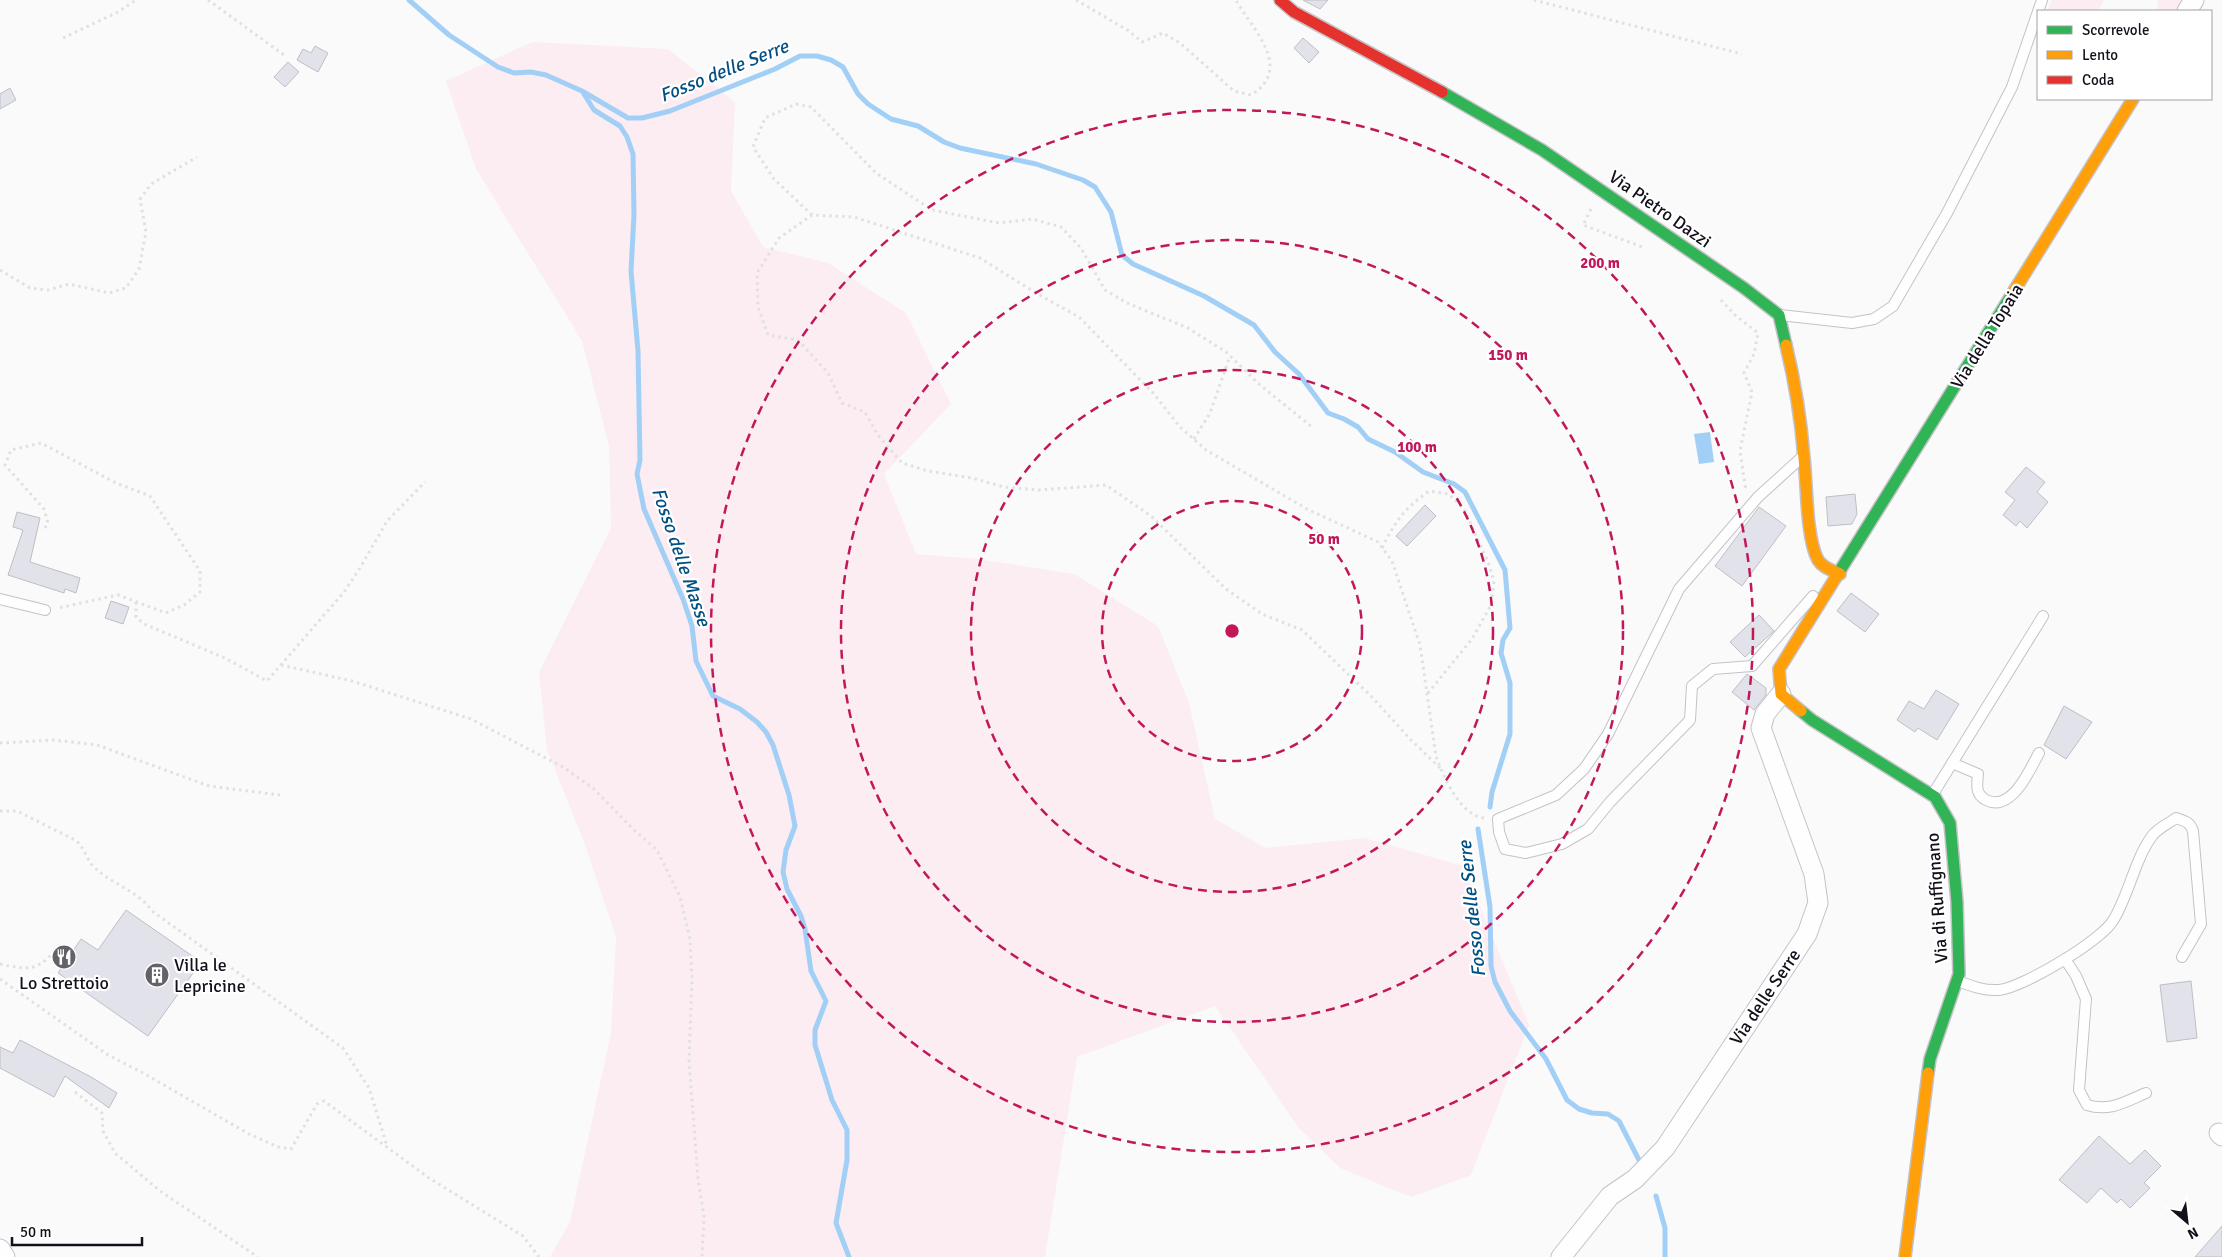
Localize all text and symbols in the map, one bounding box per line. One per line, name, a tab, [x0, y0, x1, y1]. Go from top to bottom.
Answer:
legend	[2037, 10, 2212, 100]
text: Scorrevole	[2082, 21, 2149, 39]
water label: Fosso delle Serre	[656, 34, 793, 108]
text: Lento	[2082, 46, 2118, 64]
text: Coda	[2082, 71, 2114, 89]
street label: Via Pietro Dazzi	[1605, 166, 1715, 252]
text: 200 m	[1580, 254, 1620, 272]
street label: Via della Topaia	[1946, 279, 2028, 393]
text: 150 m	[1488, 346, 1528, 364]
text: 100 m	[1397, 438, 1437, 456]
water label: Fosso delle Masse	[646, 485, 716, 631]
text: 50 m	[1308, 530, 1340, 548]
centre of rings	[1223, 622, 1241, 640]
street label: Via di Ruffignano	[1921, 832, 1953, 964]
water label: Fosso delle Serre	[1453, 838, 1491, 978]
restaurant icon: Lo Strettoio	[51, 944, 77, 970]
street label: Via delle Serre	[1725, 945, 1805, 1049]
place label: Villa le Lepricine	[174, 954, 246, 997]
building icon: Villa le Lepricine	[144, 962, 170, 988]
place label: Lo Strettoio	[19, 972, 109, 994]
north arrow	[2162, 1197, 2212, 1247]
scale bar	[12, 1214, 142, 1246]
text: 50 m	[20, 1223, 51, 1241]
text: N	[2185, 1223, 2201, 1243]

